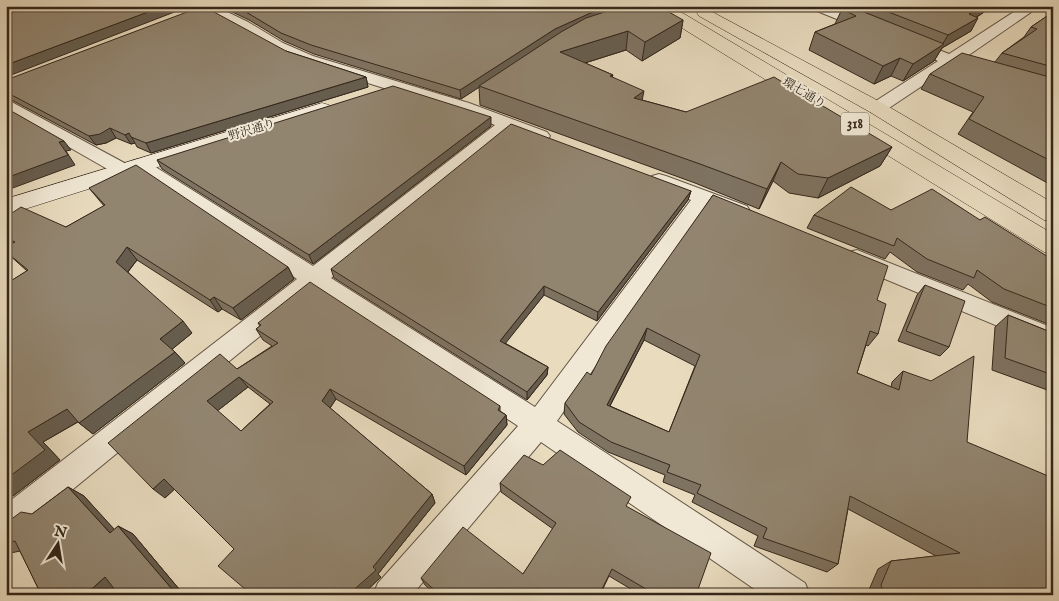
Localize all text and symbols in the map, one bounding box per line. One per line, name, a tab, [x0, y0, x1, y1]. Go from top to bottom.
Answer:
street label: 環七通り	[780, 74, 828, 112]
road number: 318	[841, 112, 869, 136]
street label: 野沢通り	[227, 116, 277, 144]
north arrow	[32, 518, 82, 568]
text: N	[52, 522, 68, 542]

